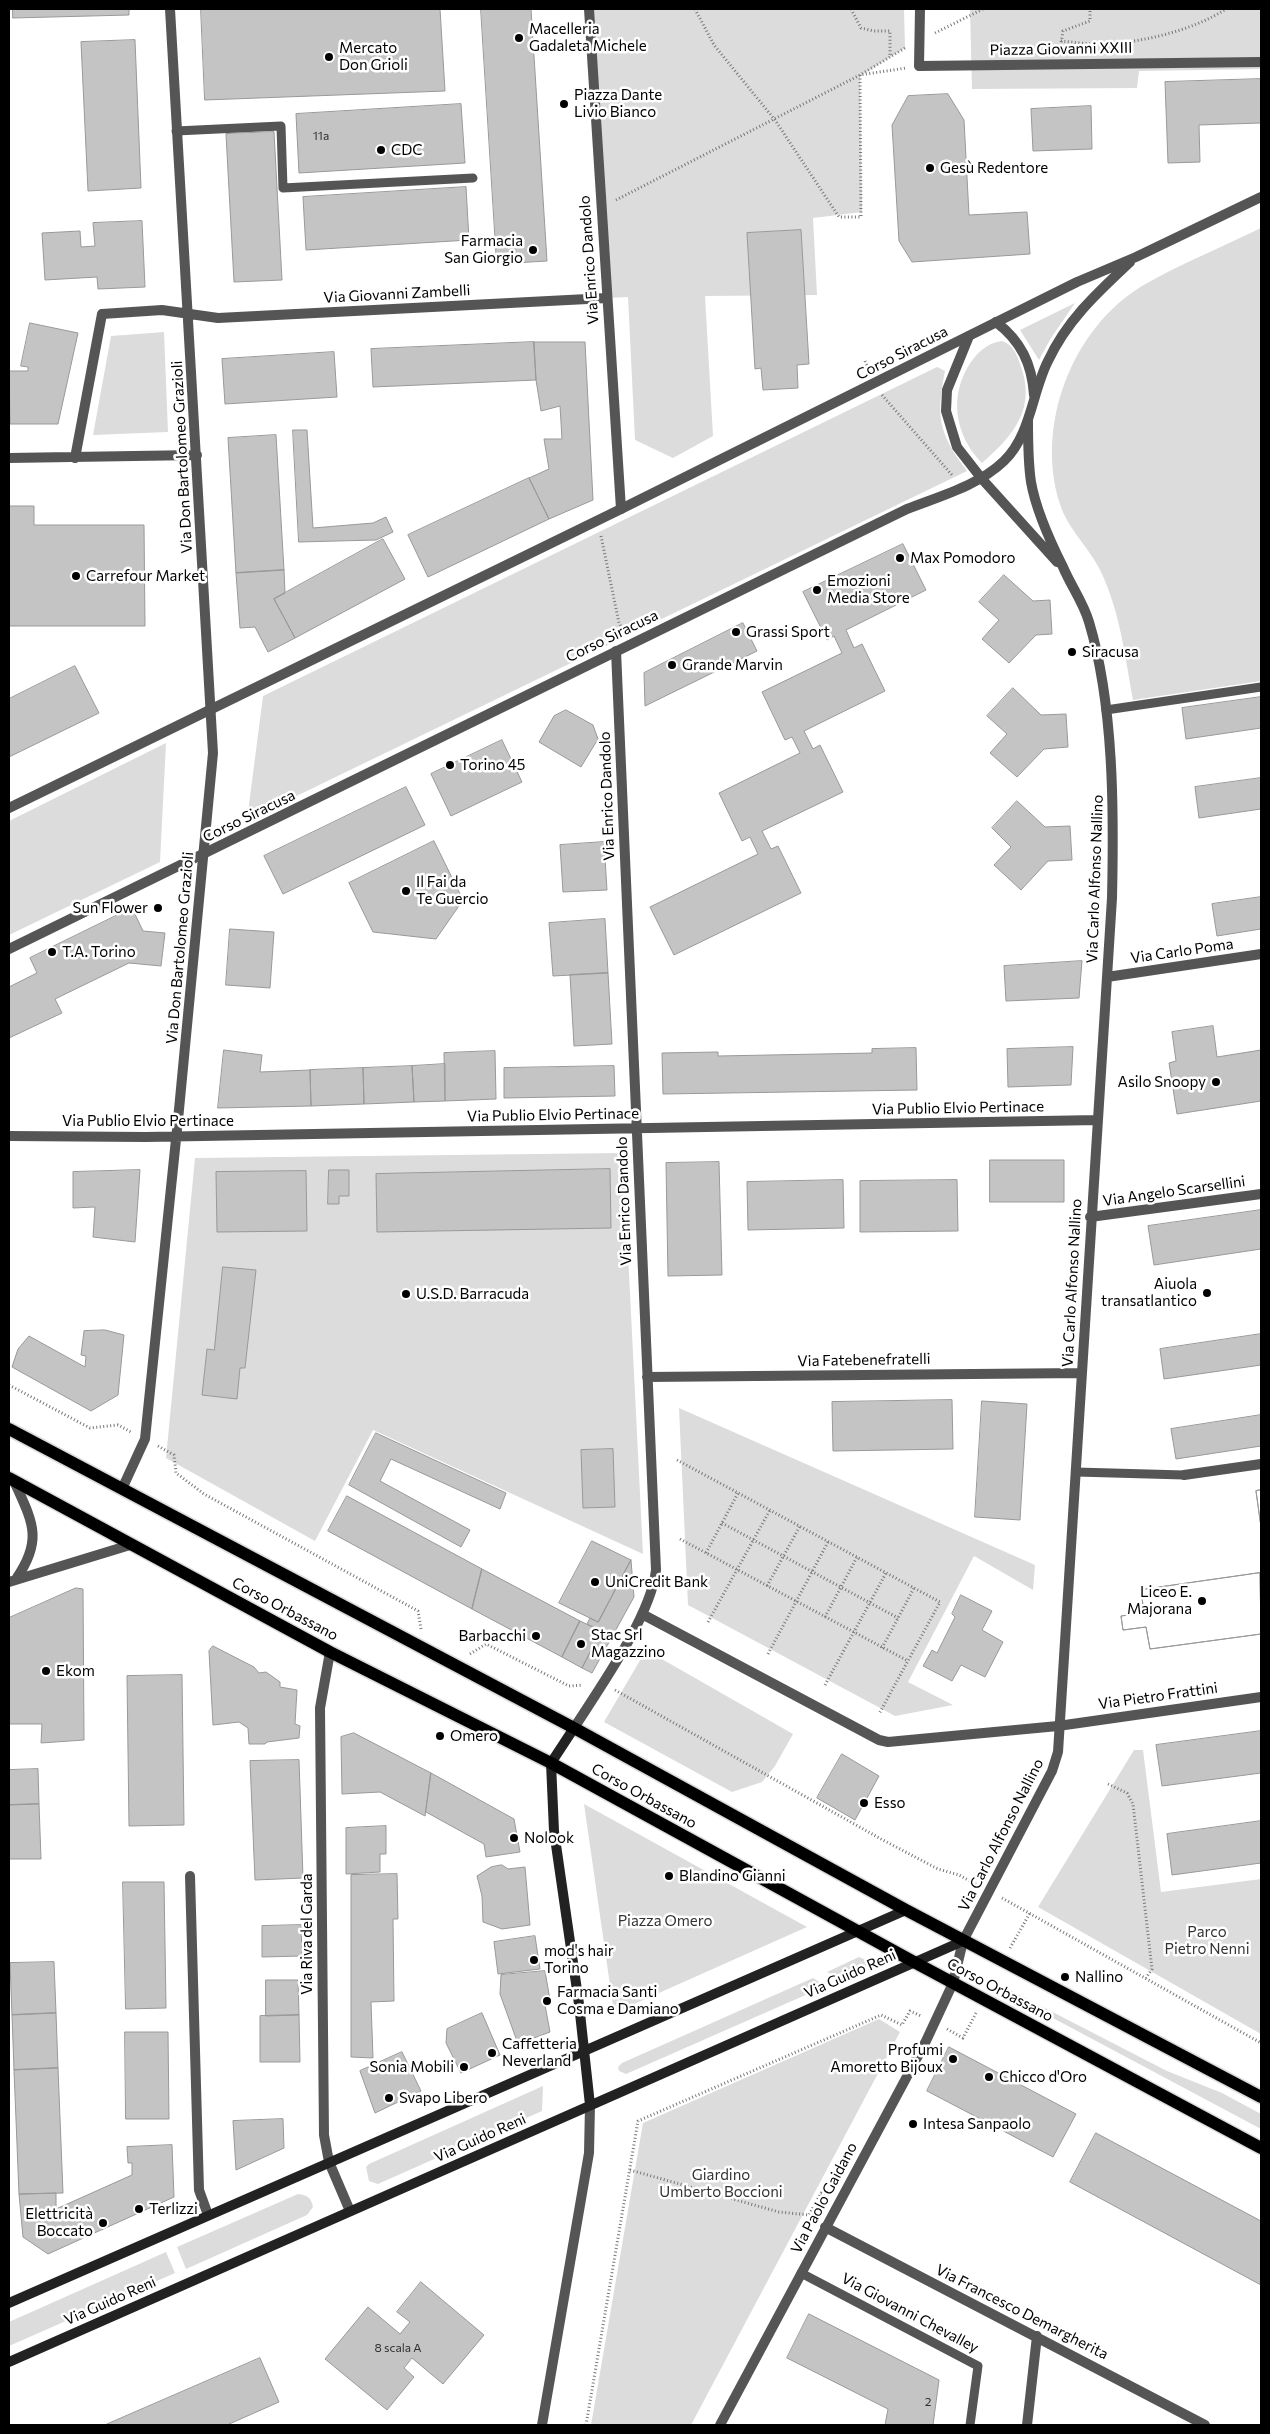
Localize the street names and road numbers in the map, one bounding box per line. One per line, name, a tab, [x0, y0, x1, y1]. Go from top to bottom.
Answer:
street label: Piazza Giovanni XXIII	[990, 39, 1132, 59]
street label: Via Enrico Dandolo	[576, 195, 602, 325]
street label: Via Giovanni Zambelli	[323, 281, 471, 307]
street label: Corso Siracusa	[853, 322, 951, 384]
street label: Via Don Bartolomeo Grazioli	[168, 360, 196, 554]
street label: Corso Siracusa	[563, 606, 661, 666]
street label: Via Enrico Dandolo	[596, 731, 618, 861]
street label: Corso Siracusa	[200, 786, 298, 846]
street label: Via Carlo Alfonso Nallino	[1083, 794, 1107, 964]
street label: Via Don Bartolomeo Grazioli	[163, 851, 197, 1045]
street label: Via Carlo Poma	[1129, 935, 1235, 967]
street label: Via Publio Elvio Pertinace	[872, 1098, 1044, 1118]
street label: Via Publio Elvio Pertinace	[467, 1105, 639, 1125]
street label: Via Publio Elvio Pertinace	[62, 1112, 234, 1130]
street label: Via Enrico Dandolo	[613, 1136, 635, 1266]
street label: Via Angelo Scarsellini	[1102, 1172, 1246, 1210]
street label: Via Carlo Alfonso Nallino	[1059, 1198, 1085, 1368]
street label: Via Fatebenefratelli	[797, 1350, 931, 1370]
street label: Corso Orbassano	[229, 1573, 341, 1645]
street label: Via Pietro Frattini	[1097, 1679, 1219, 1713]
street label: Via Carlo Alfonso Nallino	[955, 1756, 1047, 1914]
street label: Corso Orbassano	[588, 1760, 700, 1832]
street label: Via Riva del Garda	[298, 1873, 316, 1995]
street label: Via Guido Reni	[801, 1946, 899, 2002]
street label: Corso Orbassano	[944, 1954, 1056, 2026]
street label: Via Guido Reni	[431, 2110, 529, 2166]
street label: Via Paolo Gaidano	[787, 2139, 861, 2257]
street label: Via Francesco Demargherita	[933, 2261, 1111, 2363]
street label: Via Giovanni Chevalley	[838, 2269, 982, 2357]
street label: Via Guido Reni	[61, 2273, 159, 2329]

